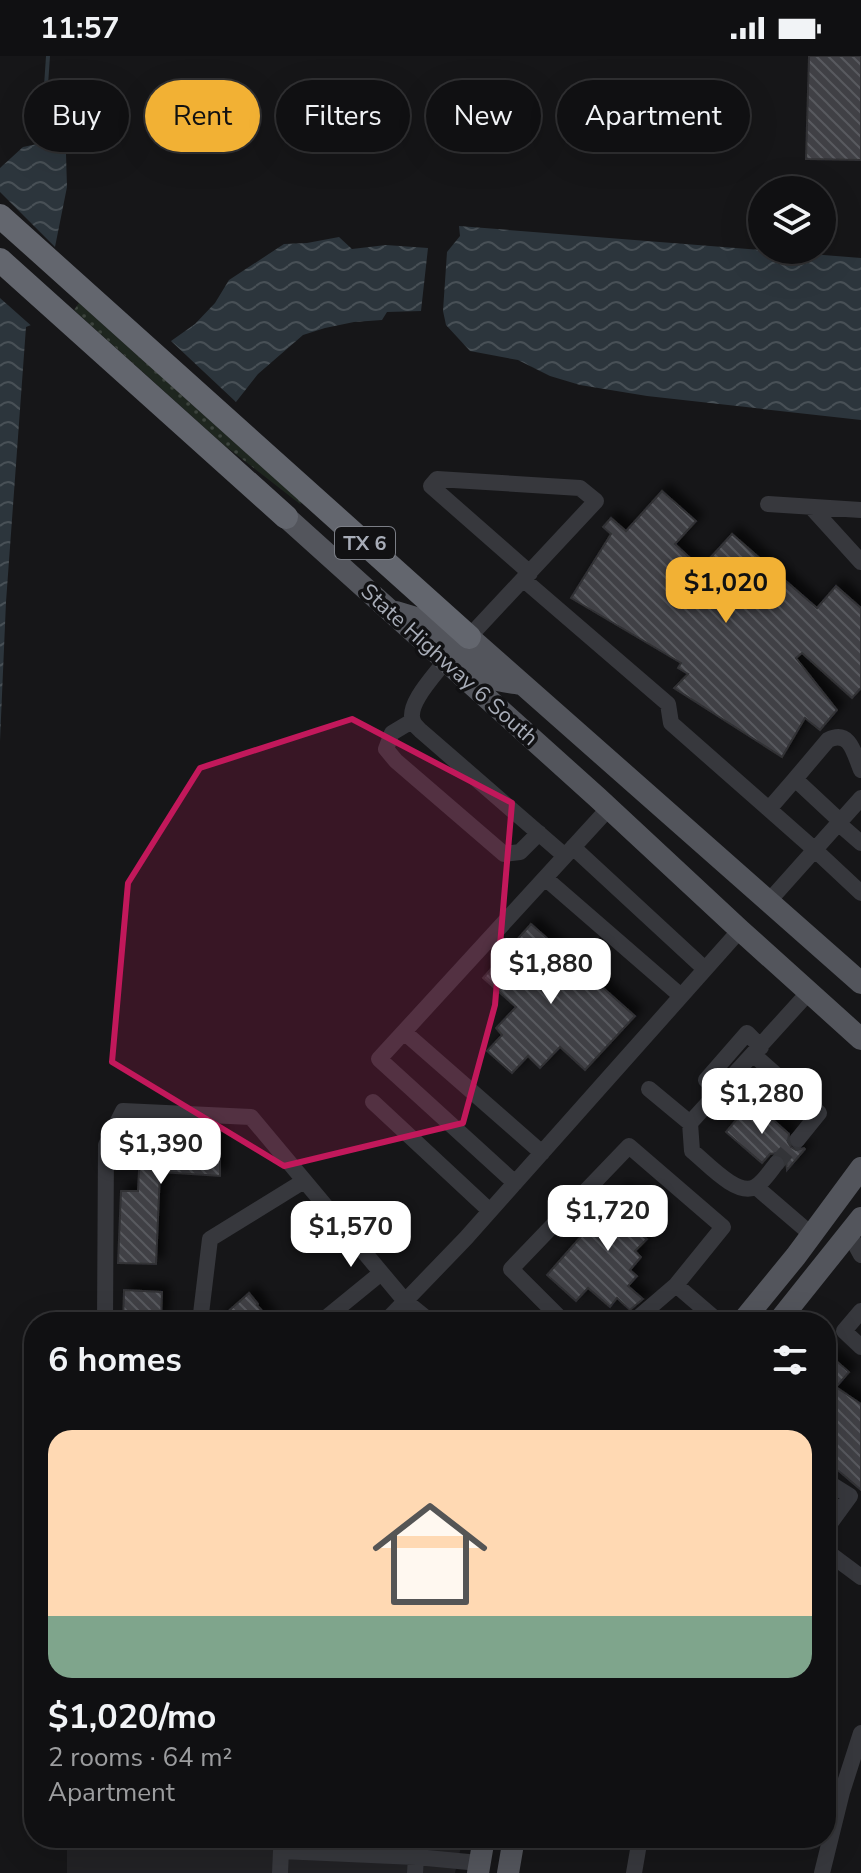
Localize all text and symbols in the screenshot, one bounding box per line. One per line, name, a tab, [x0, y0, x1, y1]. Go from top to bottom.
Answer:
text: 11:57	[40, 8, 119, 49]
chip: Buy	[24, 80, 129, 152]
chip: Rent	[145, 80, 260, 152]
chip: Filters	[276, 80, 410, 152]
chip: New	[426, 80, 541, 152]
chip: Apartment	[557, 80, 750, 152]
map controls	[748, 176, 836, 264]
button: layers	[748, 176, 836, 264]
road number: TX 6	[335, 527, 395, 559]
pin: $1,020	[661, 557, 791, 625]
text: $1,020	[684, 565, 768, 600]
street label: State Highway 6 South	[354, 577, 544, 752]
pin: $1,880	[486, 938, 616, 1006]
text: $1,880	[509, 946, 593, 981]
pin: $1,280	[697, 1068, 827, 1136]
text: $1,280	[720, 1076, 804, 1111]
pin: $1,390	[96, 1118, 226, 1186]
text: $1,390	[119, 1126, 203, 1161]
pin: $1,720	[543, 1185, 673, 1253]
text: $1,720	[566, 1193, 650, 1228]
pin: $1,570	[286, 1201, 416, 1269]
text: $1,570	[309, 1209, 393, 1244]
text: 6 homes	[48, 1337, 182, 1383]
icon: filters	[768, 1338, 812, 1382]
icon: home	[358, 1482, 502, 1626]
text: $1,020/mo	[48, 1694, 216, 1740]
text: 2 rooms · 64 m²	[48, 1740, 232, 1775]
text: Apartment	[48, 1775, 175, 1810]

